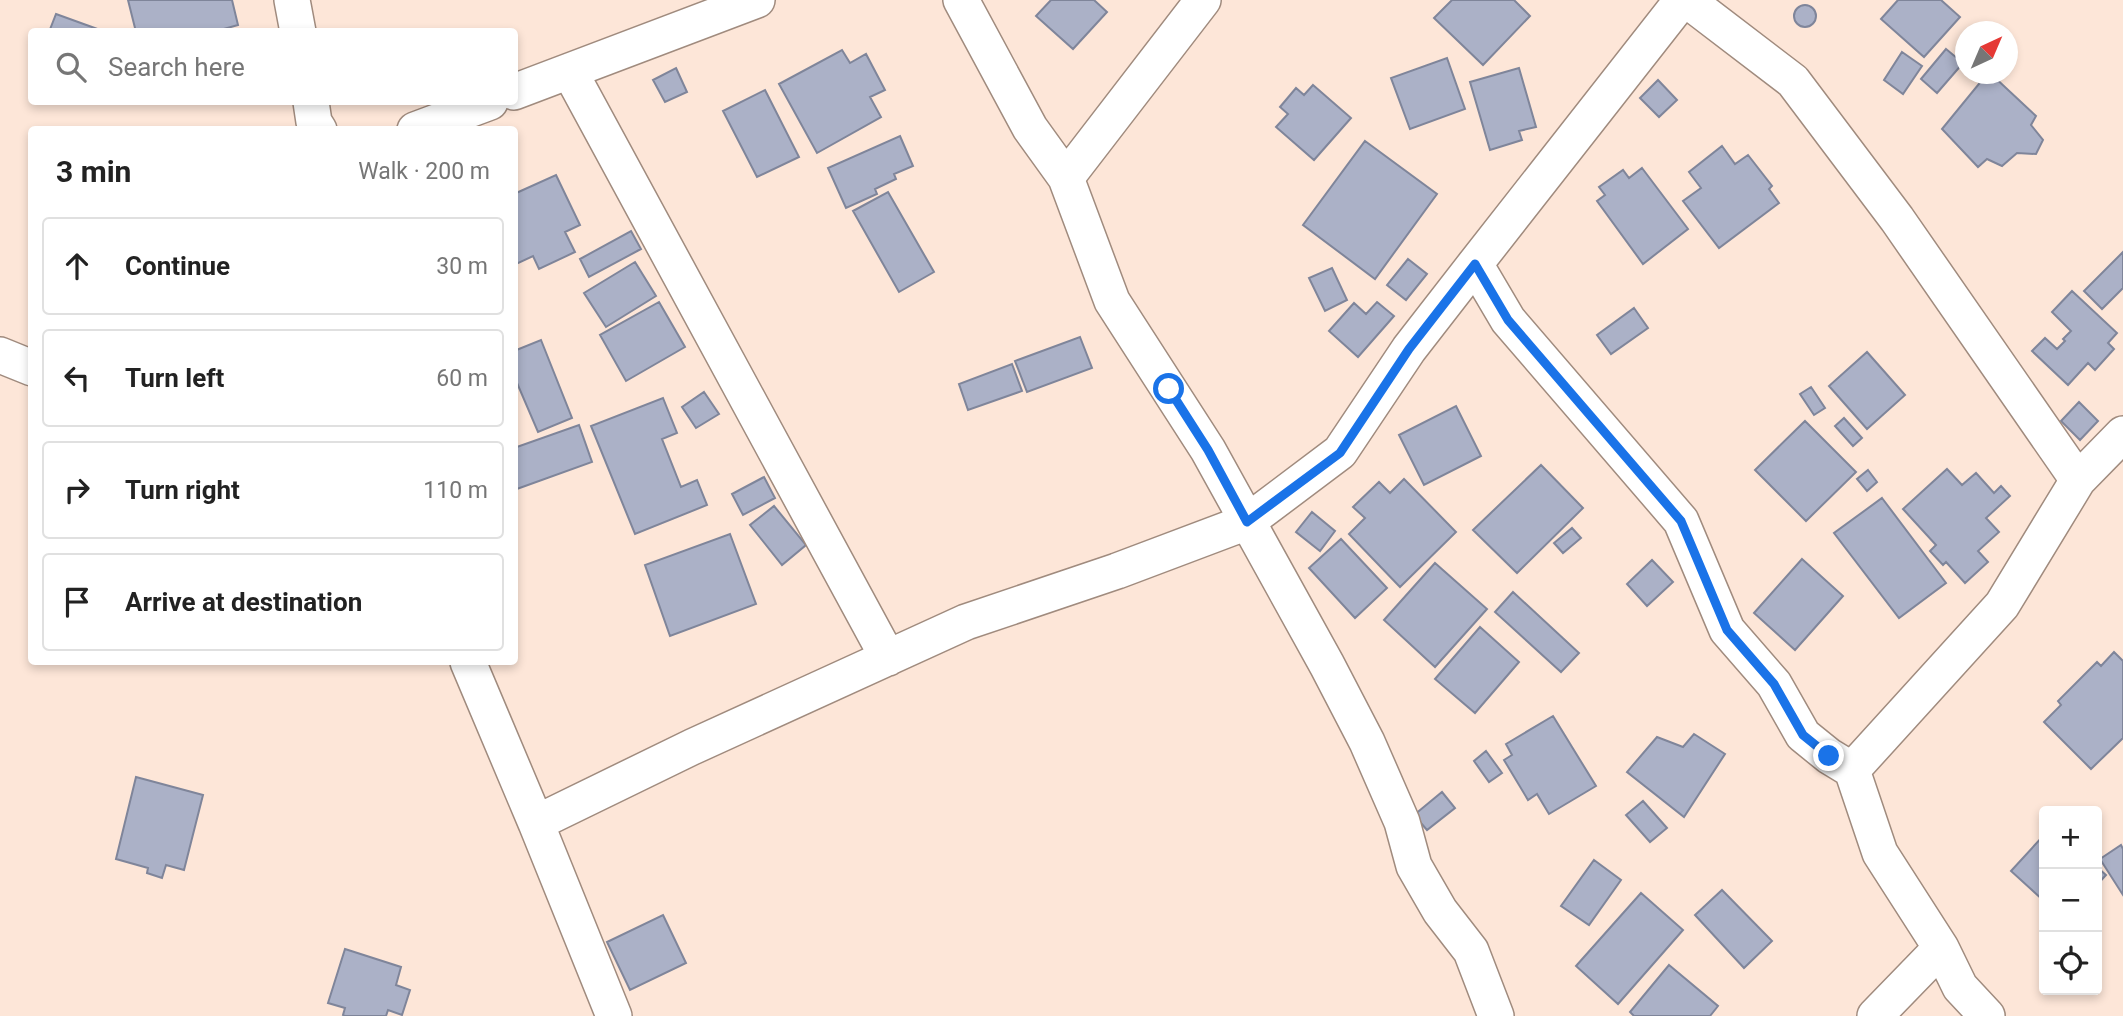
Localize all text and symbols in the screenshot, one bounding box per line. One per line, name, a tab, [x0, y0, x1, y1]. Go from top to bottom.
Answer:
north arrow	[1955, 21, 2018, 84]
search box	[28, 28, 518, 105]
icon: search	[52, 48, 90, 86]
text: Search here	[108, 52, 245, 82]
text: 3 min	[56, 154, 131, 189]
text: Walk · 200 m	[358, 158, 490, 185]
icon: ahead	[58, 247, 96, 285]
text: Continue	[125, 251, 230, 281]
text: 30 m	[436, 253, 488, 280]
icon: left	[58, 359, 96, 397]
text: Turn left	[125, 363, 224, 393]
text: 60 m	[436, 365, 488, 392]
route start	[1153, 373, 1184, 404]
icon: right	[58, 471, 96, 509]
text: Turn right	[125, 475, 240, 505]
text: 110 m	[423, 477, 488, 504]
icon: arrive	[58, 583, 96, 621]
text: Arrive at destination	[125, 587, 362, 617]
route end	[1813, 740, 1844, 771]
map controls	[2039, 806, 2102, 995]
button: +	[2039, 806, 2102, 869]
button: −	[2039, 869, 2102, 932]
button: locate	[2039, 932, 2102, 995]

